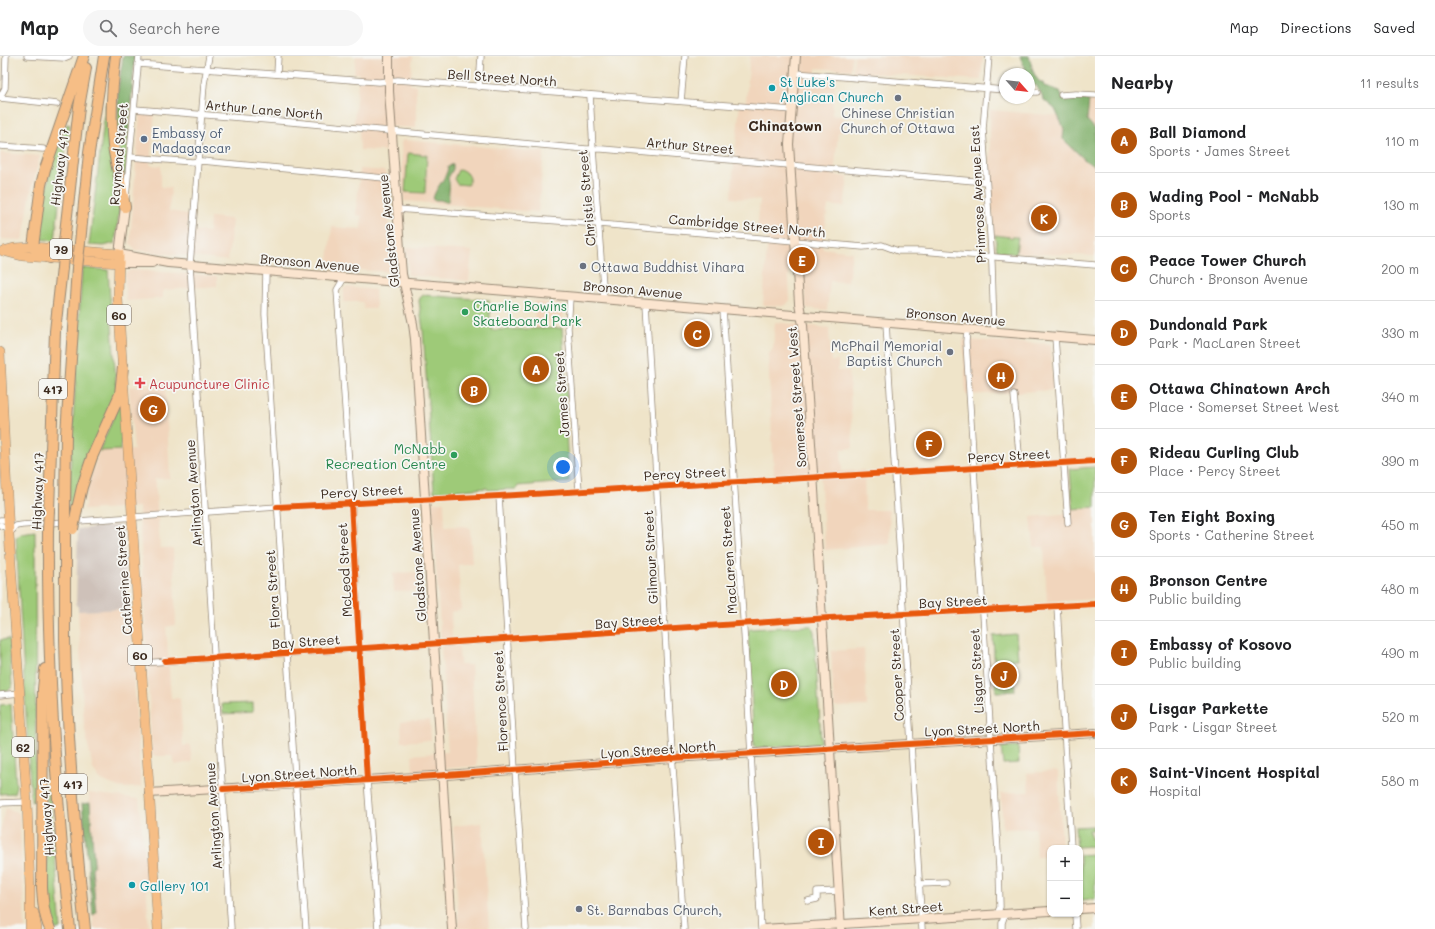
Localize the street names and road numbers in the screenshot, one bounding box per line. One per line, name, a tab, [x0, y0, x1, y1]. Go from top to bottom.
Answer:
street label: Bell Street North	[447, 65, 557, 89]
street label: Arthur Lane North	[205, 95, 323, 123]
street label: Raymond Street	[105, 102, 131, 206]
street label: Primrose Avenue East	[965, 124, 989, 263]
street label: Highway 417	[46, 127, 72, 207]
street label: Arthur Street	[646, 133, 735, 157]
street label: Christie Street	[573, 149, 599, 247]
street label: Gladstone Avenue	[374, 174, 402, 288]
street label: Cambridge Street North	[668, 210, 826, 240]
road number: 79	[50, 239, 72, 259]
street label: Bronson Avenue	[260, 249, 360, 275]
street label: Bronson Avenue	[583, 276, 683, 302]
street label: Bronson Avenue	[906, 303, 1006, 329]
road number: 60	[107, 305, 131, 325]
street label: Somerset Street West	[783, 326, 809, 468]
street label: James Street	[550, 350, 572, 437]
road number: 417	[39, 379, 67, 399]
street label: Arlington Avenue	[181, 439, 205, 547]
street label: Percy Street	[967, 444, 1051, 466]
street label: Highway 417	[27, 452, 47, 530]
street label: Percy Street	[643, 462, 727, 484]
street label: Percy Street	[320, 480, 404, 502]
street label: MacLaren Street	[716, 505, 740, 615]
street label: Gladstone Avenue	[405, 508, 429, 622]
street label: Gilmour Street	[639, 509, 661, 604]
street label: McLeod Street	[333, 522, 355, 618]
street label: Catherine Street	[111, 524, 135, 635]
street label: Flora Street	[261, 549, 283, 629]
street label: Bay Street	[918, 591, 988, 611]
street label: Bay Street	[594, 610, 664, 632]
street label: Cooper Street	[885, 628, 907, 722]
street label: Lisgar Street	[965, 628, 987, 714]
street label: Bay Street	[271, 630, 341, 652]
road number: 60	[128, 645, 152, 665]
street label: Florence Street	[489, 650, 511, 752]
street label: Lyon Street North	[924, 716, 1040, 740]
road number: 62	[12, 737, 34, 757]
street label: Lyon Street North	[600, 737, 716, 761]
street label: Lyon Street North	[241, 761, 357, 785]
street label: Arlington Avenue	[201, 762, 225, 870]
road number: 417	[59, 774, 87, 794]
street label: Highway 417	[35, 778, 57, 856]
street label: Kent Street	[868, 897, 944, 919]

